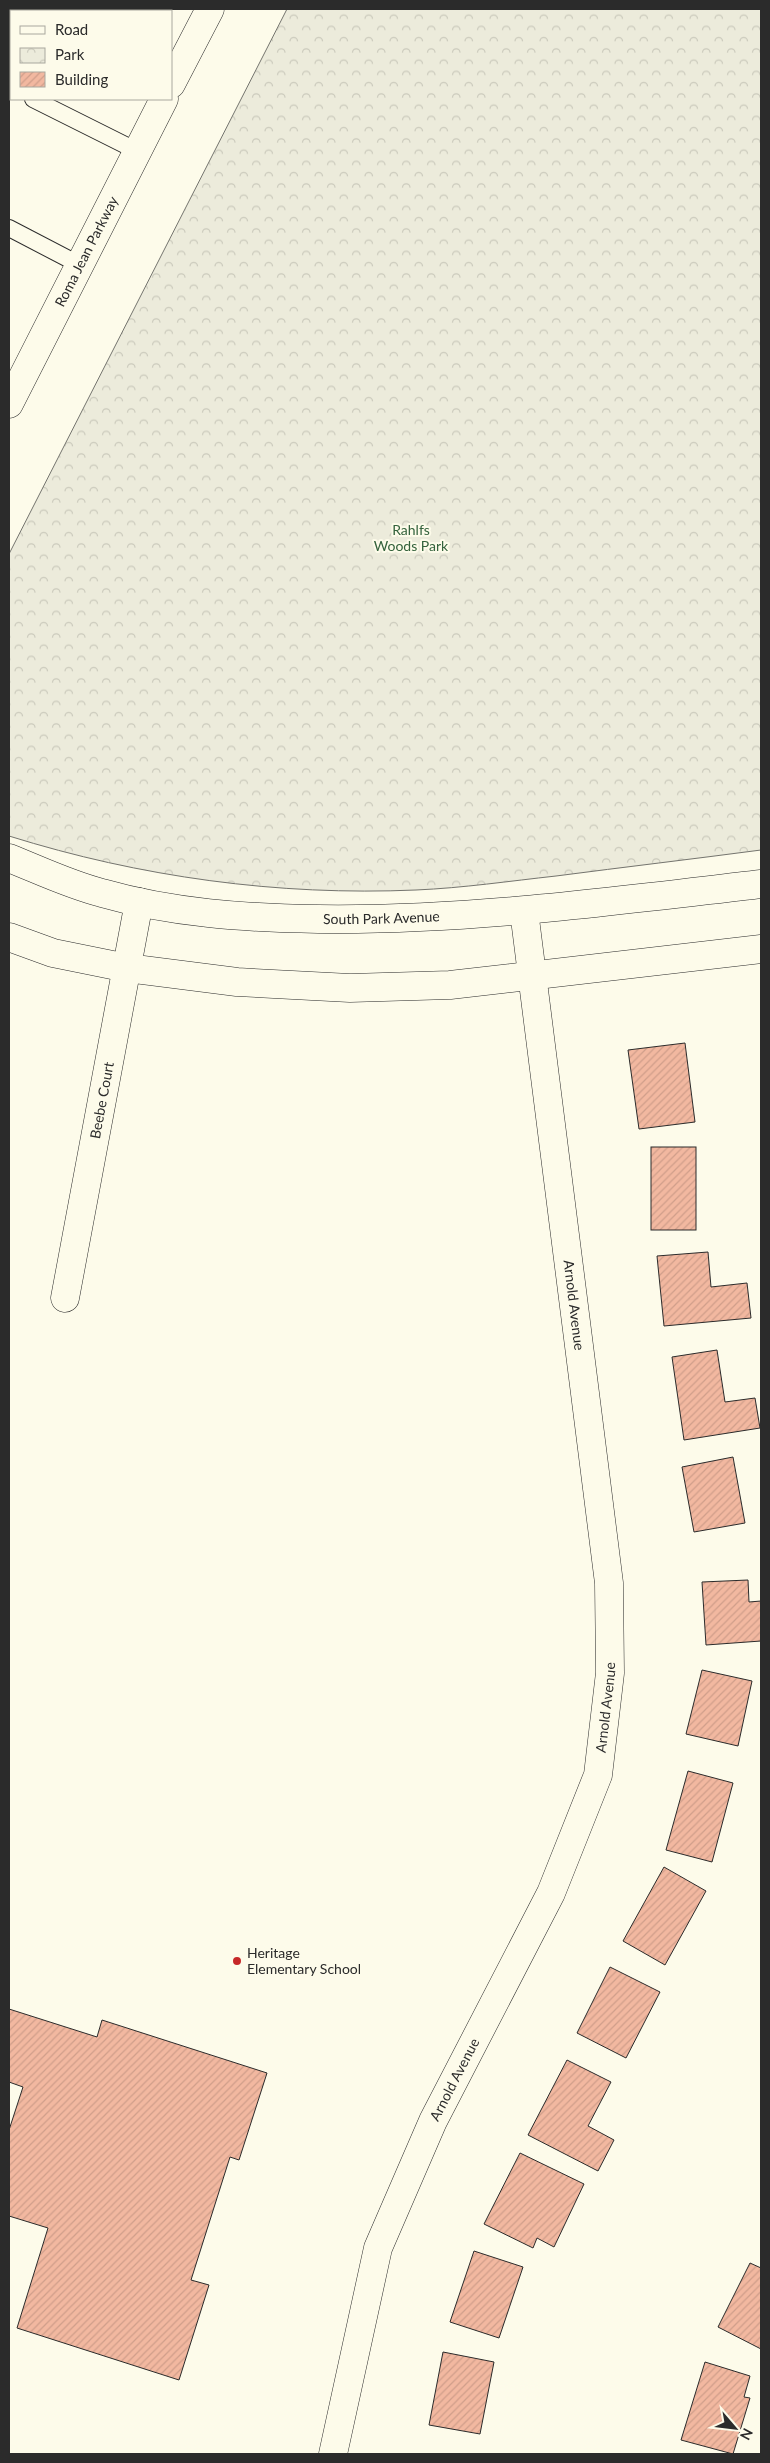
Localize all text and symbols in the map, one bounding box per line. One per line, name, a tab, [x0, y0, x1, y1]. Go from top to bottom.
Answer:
legend	[10, 10, 172, 100]
text: Road	[55, 20, 88, 38]
text: Park	[55, 45, 85, 63]
text: Building	[55, 70, 108, 88]
street label: Roma Jean Parkway	[51, 193, 122, 309]
park label: Rahlfs Woods Park	[374, 521, 449, 554]
street label: South Park Avenue	[323, 907, 440, 927]
street label: Beebe Court	[86, 1061, 117, 1140]
street label: Arnold Avenue	[561, 1259, 588, 1351]
street label: Arnold Avenue	[592, 1662, 618, 1754]
place label: Heritage Elementary School	[247, 1944, 361, 1977]
marker: Heritage Elementary School	[231, 1955, 243, 1967]
street label: Arnold Avenue	[426, 2035, 483, 2124]
north arrow	[710, 2403, 760, 2453]
text: N	[737, 2426, 757, 2443]

